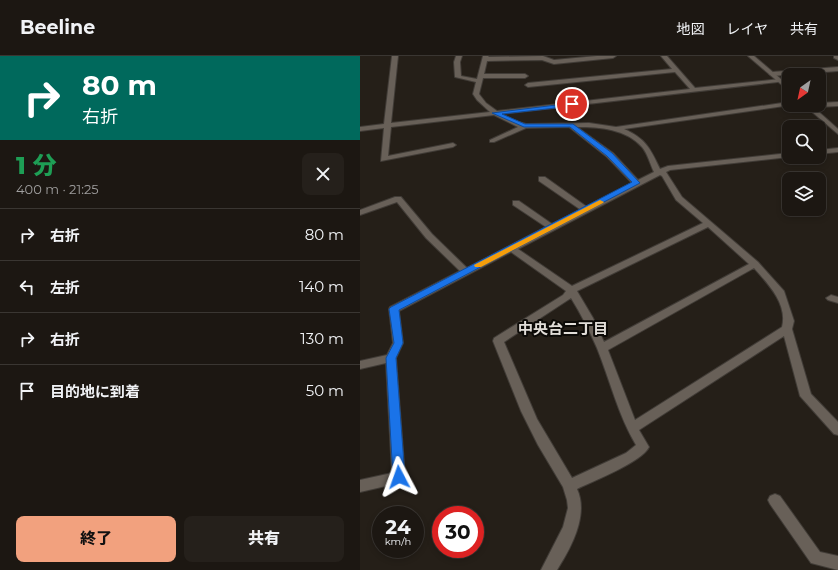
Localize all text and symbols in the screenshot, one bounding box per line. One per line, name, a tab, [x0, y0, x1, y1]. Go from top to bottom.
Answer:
text: Beeline	[20, 16, 95, 39]
text: 地図	[676, 20, 704, 38]
text: レイヤ	[726, 20, 768, 38]
text: 共有	[790, 20, 818, 38]
text: 80 m	[82, 68, 157, 102]
north arrow	[782, 68, 826, 112]
map controls	[782, 68, 826, 216]
icon: right	[16, 72, 68, 124]
pin	[555, 87, 589, 121]
icon: arrive	[561, 93, 583, 115]
text: 右折	[82, 106, 118, 128]
button: search	[782, 120, 826, 164]
text: 1 分	[16, 151, 57, 180]
button: close	[302, 153, 344, 195]
button: layers	[782, 172, 826, 216]
text: 400 m · 21:25	[16, 181, 99, 197]
icon: right	[16, 224, 38, 246]
text: 80 m	[305, 225, 344, 244]
text: 右折	[50, 226, 80, 245]
icon: left	[16, 276, 38, 298]
text: 140 m	[299, 277, 344, 296]
text: 左折	[50, 278, 80, 297]
district label: 中央台二丁目	[518, 319, 608, 338]
icon: right	[16, 328, 38, 350]
text: 130 m	[300, 329, 344, 348]
text: 右折	[50, 330, 80, 349]
icon: arrive	[16, 380, 38, 402]
text: 50 m	[306, 381, 344, 400]
text: 目的地に到着	[50, 382, 140, 401]
position arrow	[378, 456, 420, 498]
speed limit sign: 30	[432, 506, 484, 558]
text: 24	[385, 515, 411, 539]
button: 終了	[16, 516, 176, 562]
button: 共有	[184, 516, 344, 562]
text: km/h	[385, 535, 411, 548]

